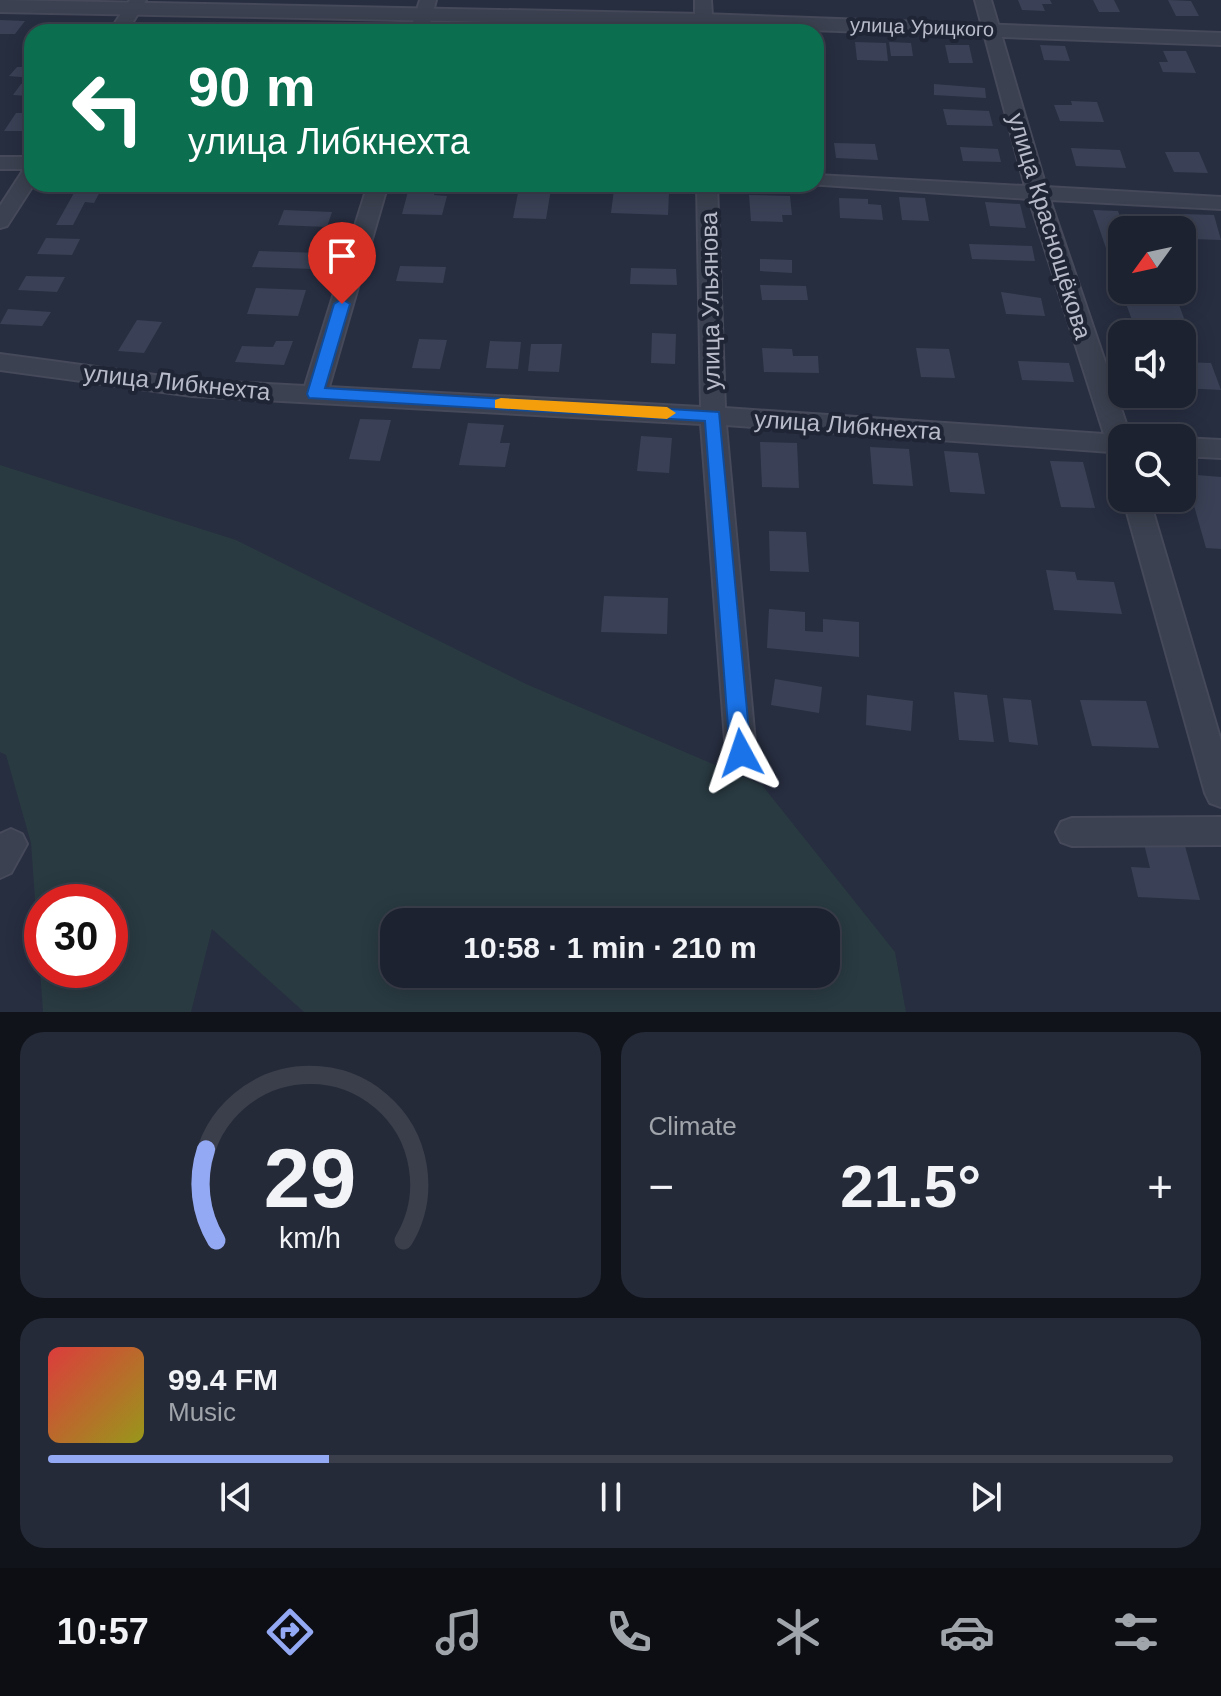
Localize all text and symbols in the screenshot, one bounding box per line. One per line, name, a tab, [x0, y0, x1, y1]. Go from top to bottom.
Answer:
street label: улица Урицкого	[850, 13, 994, 41]
text: 90 m	[188, 55, 316, 118]
icon: left	[56, 56, 160, 160]
street label: улица Краснощёкова	[1003, 110, 1097, 343]
text: улица Либкнехта	[188, 121, 470, 162]
street label: улица Ульянова	[695, 211, 725, 390]
north arrow	[1108, 216, 1196, 304]
map controls	[1108, 216, 1196, 512]
pin	[308, 222, 376, 304]
icon: arrive	[320, 234, 364, 278]
button: sound	[1108, 320, 1196, 408]
street label: улица Либкнехта	[82, 359, 273, 405]
street label: улица Либкнехта	[753, 405, 943, 445]
button: search	[1108, 424, 1196, 512]
position arrow	[699, 711, 783, 795]
speed limit sign: 30	[24, 884, 128, 988]
text: 10:58 · 1 min · 210 m	[463, 931, 757, 964]
text: Climate	[649, 1111, 737, 1141]
text: 29	[264, 1132, 357, 1225]
text: 21.5°	[840, 1153, 981, 1220]
text: −	[649, 1162, 674, 1211]
text: +	[1147, 1162, 1173, 1211]
text: km/h	[279, 1222, 341, 1254]
text: 99.4 FM	[168, 1363, 278, 1396]
text: Music	[168, 1397, 236, 1427]
icon: previous	[214, 1475, 258, 1519]
icon: pause	[589, 1475, 633, 1519]
icon: next	[964, 1475, 1008, 1519]
icon: directions	[262, 1604, 318, 1660]
icon: music	[431, 1604, 487, 1660]
icon: phone	[601, 1604, 657, 1660]
icon: climate	[770, 1604, 826, 1660]
icon: car	[939, 1604, 995, 1660]
icon: filters	[1108, 1604, 1164, 1660]
text: 10:57	[57, 1611, 149, 1652]

